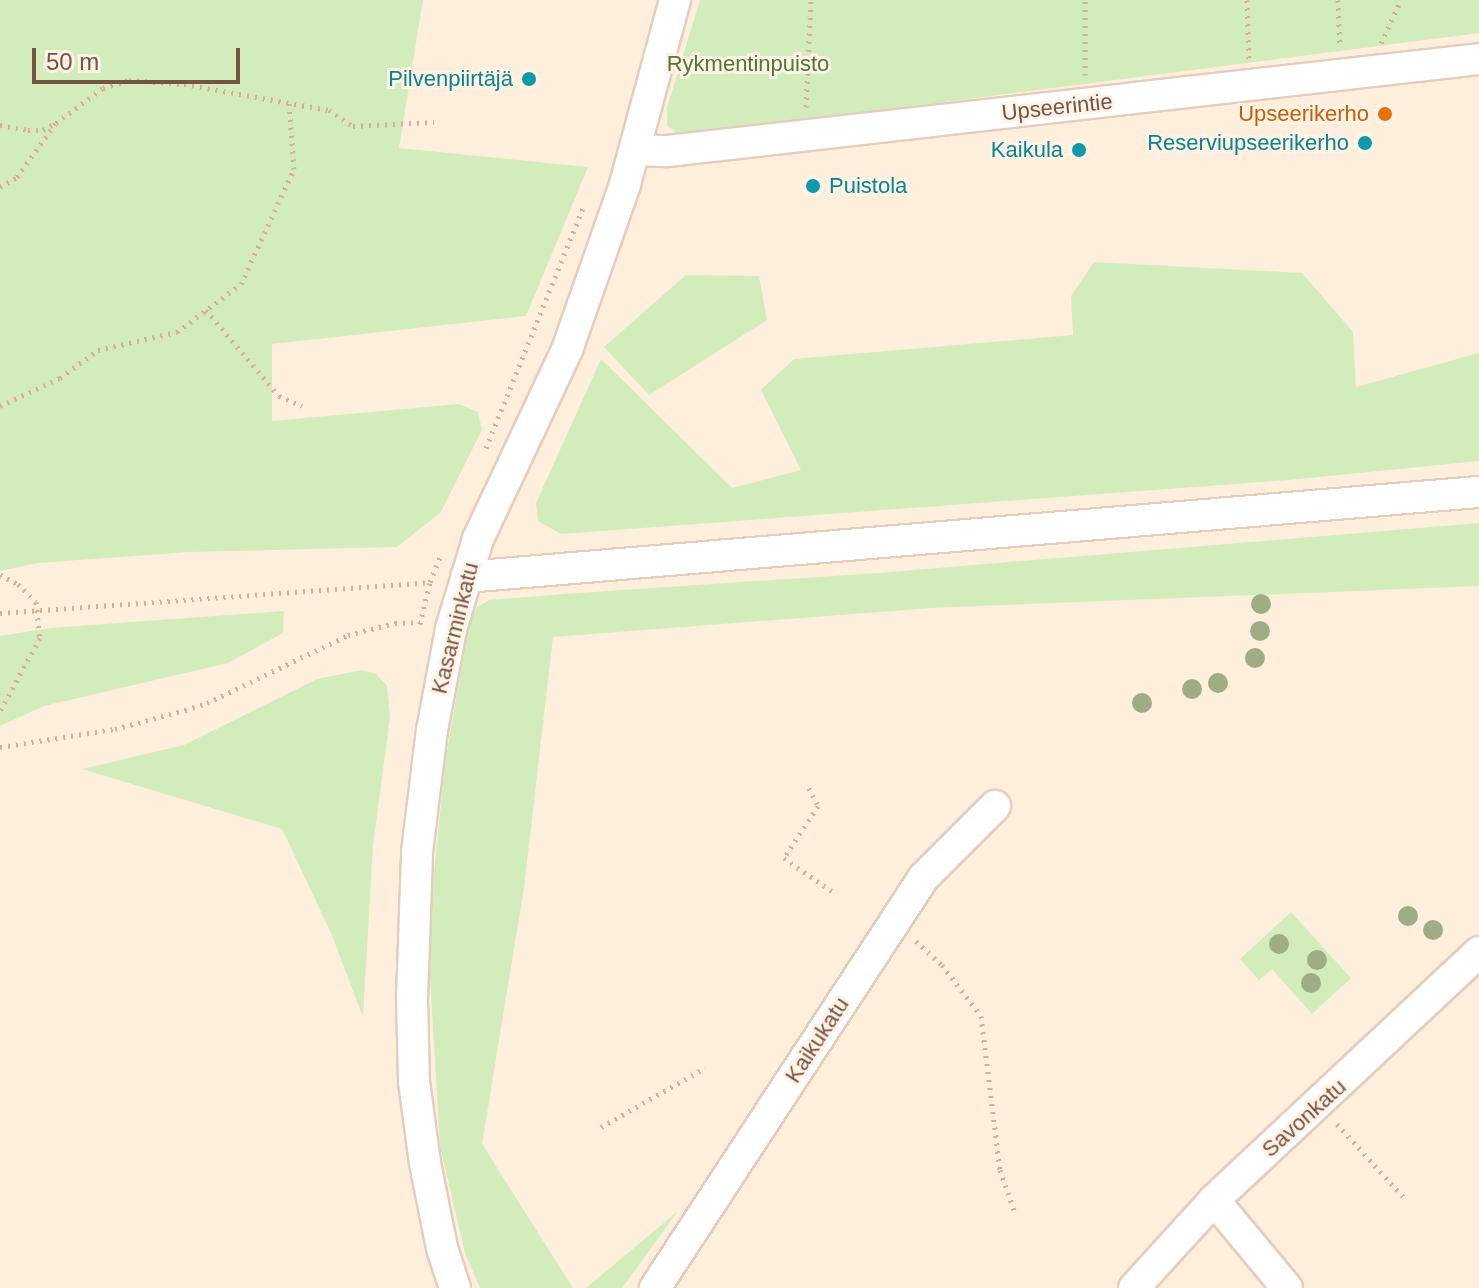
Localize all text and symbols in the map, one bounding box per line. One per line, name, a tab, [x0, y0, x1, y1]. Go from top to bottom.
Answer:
scale bar	[36, 32, 244, 82]
text: 50 m	[46, 48, 99, 75]
park label: Rykmentinpuisto	[667, 51, 829, 77]
place label: Pilvenpiirtäjä	[388, 66, 513, 92]
marker: Pilvenpiirtäjä	[520, 70, 538, 88]
street label: Upseerintie	[1000, 88, 1114, 126]
place label: Upseerikerho	[1238, 101, 1369, 127]
marker: Upseerikerho	[1376, 105, 1394, 123]
place label: Reserviupseerikerho	[1147, 130, 1349, 156]
marker: Reserviupseerikerho	[1356, 134, 1374, 152]
place label: Kaikula	[991, 137, 1063, 163]
marker: Kaikula	[1070, 141, 1088, 159]
place label: Puistola	[829, 173, 907, 199]
marker: Puistola	[804, 177, 822, 195]
street label: Kasarminkatu	[426, 560, 484, 696]
street label: Kaikukatu	[780, 992, 854, 1088]
street label: Savonkatu	[1257, 1073, 1351, 1163]

